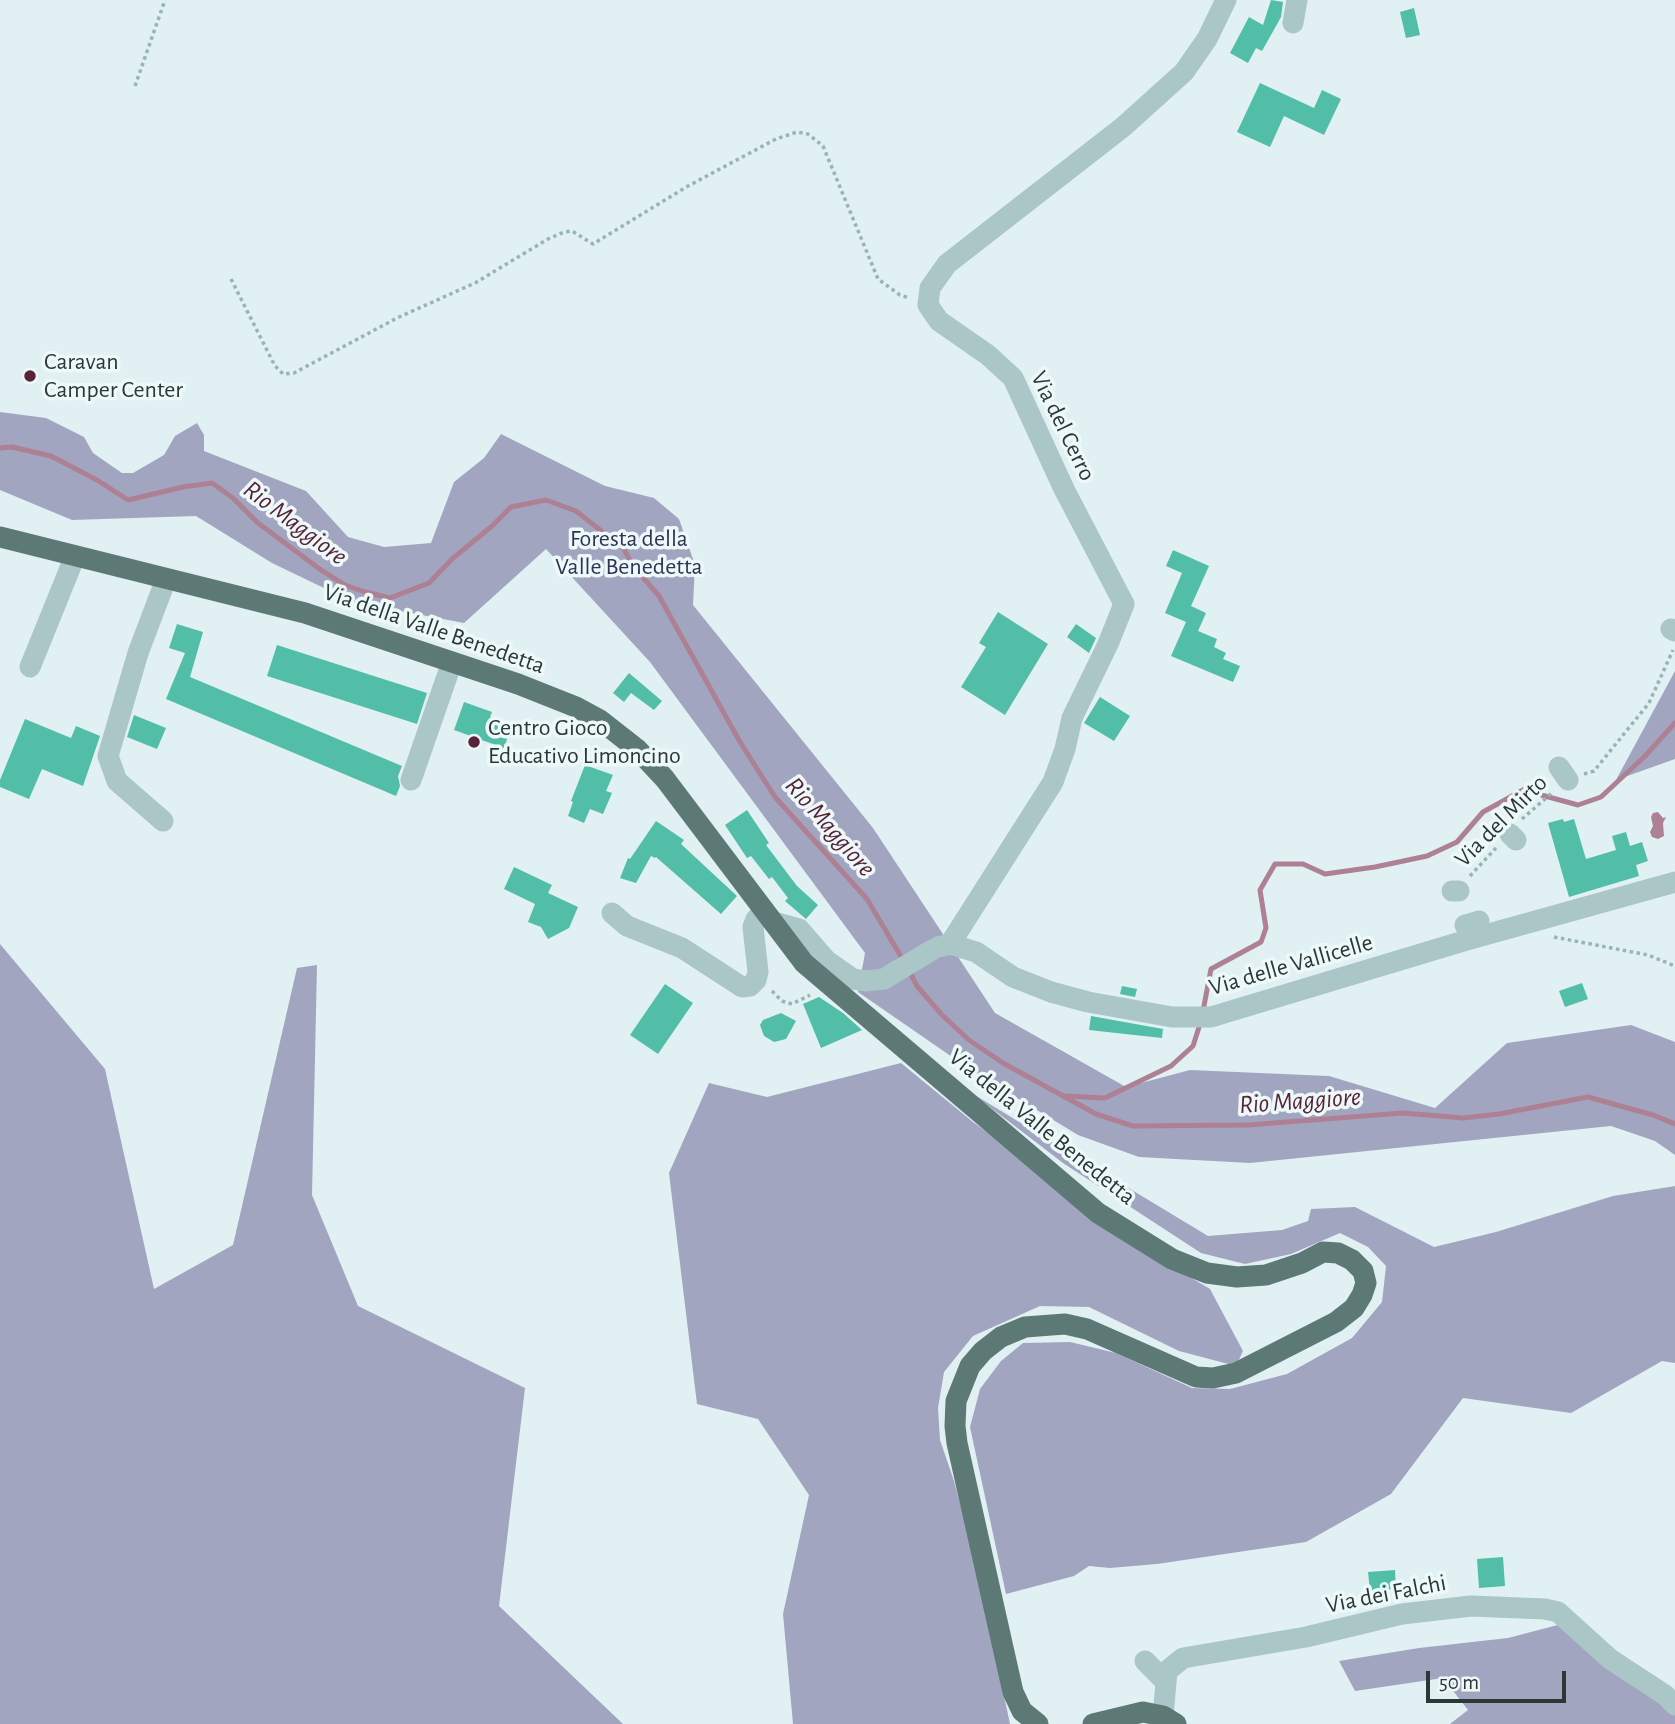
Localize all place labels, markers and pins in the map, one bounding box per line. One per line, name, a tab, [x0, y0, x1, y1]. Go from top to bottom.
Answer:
place label: Caravan Camper Center	[44, 348, 183, 404]
marker: Caravan Camper Center	[22, 368, 38, 384]
place label: Centro Gioco Educativo Limoncino	[488, 714, 681, 770]
marker: Centro Gioco Educativo Limoncino	[466, 734, 482, 750]

